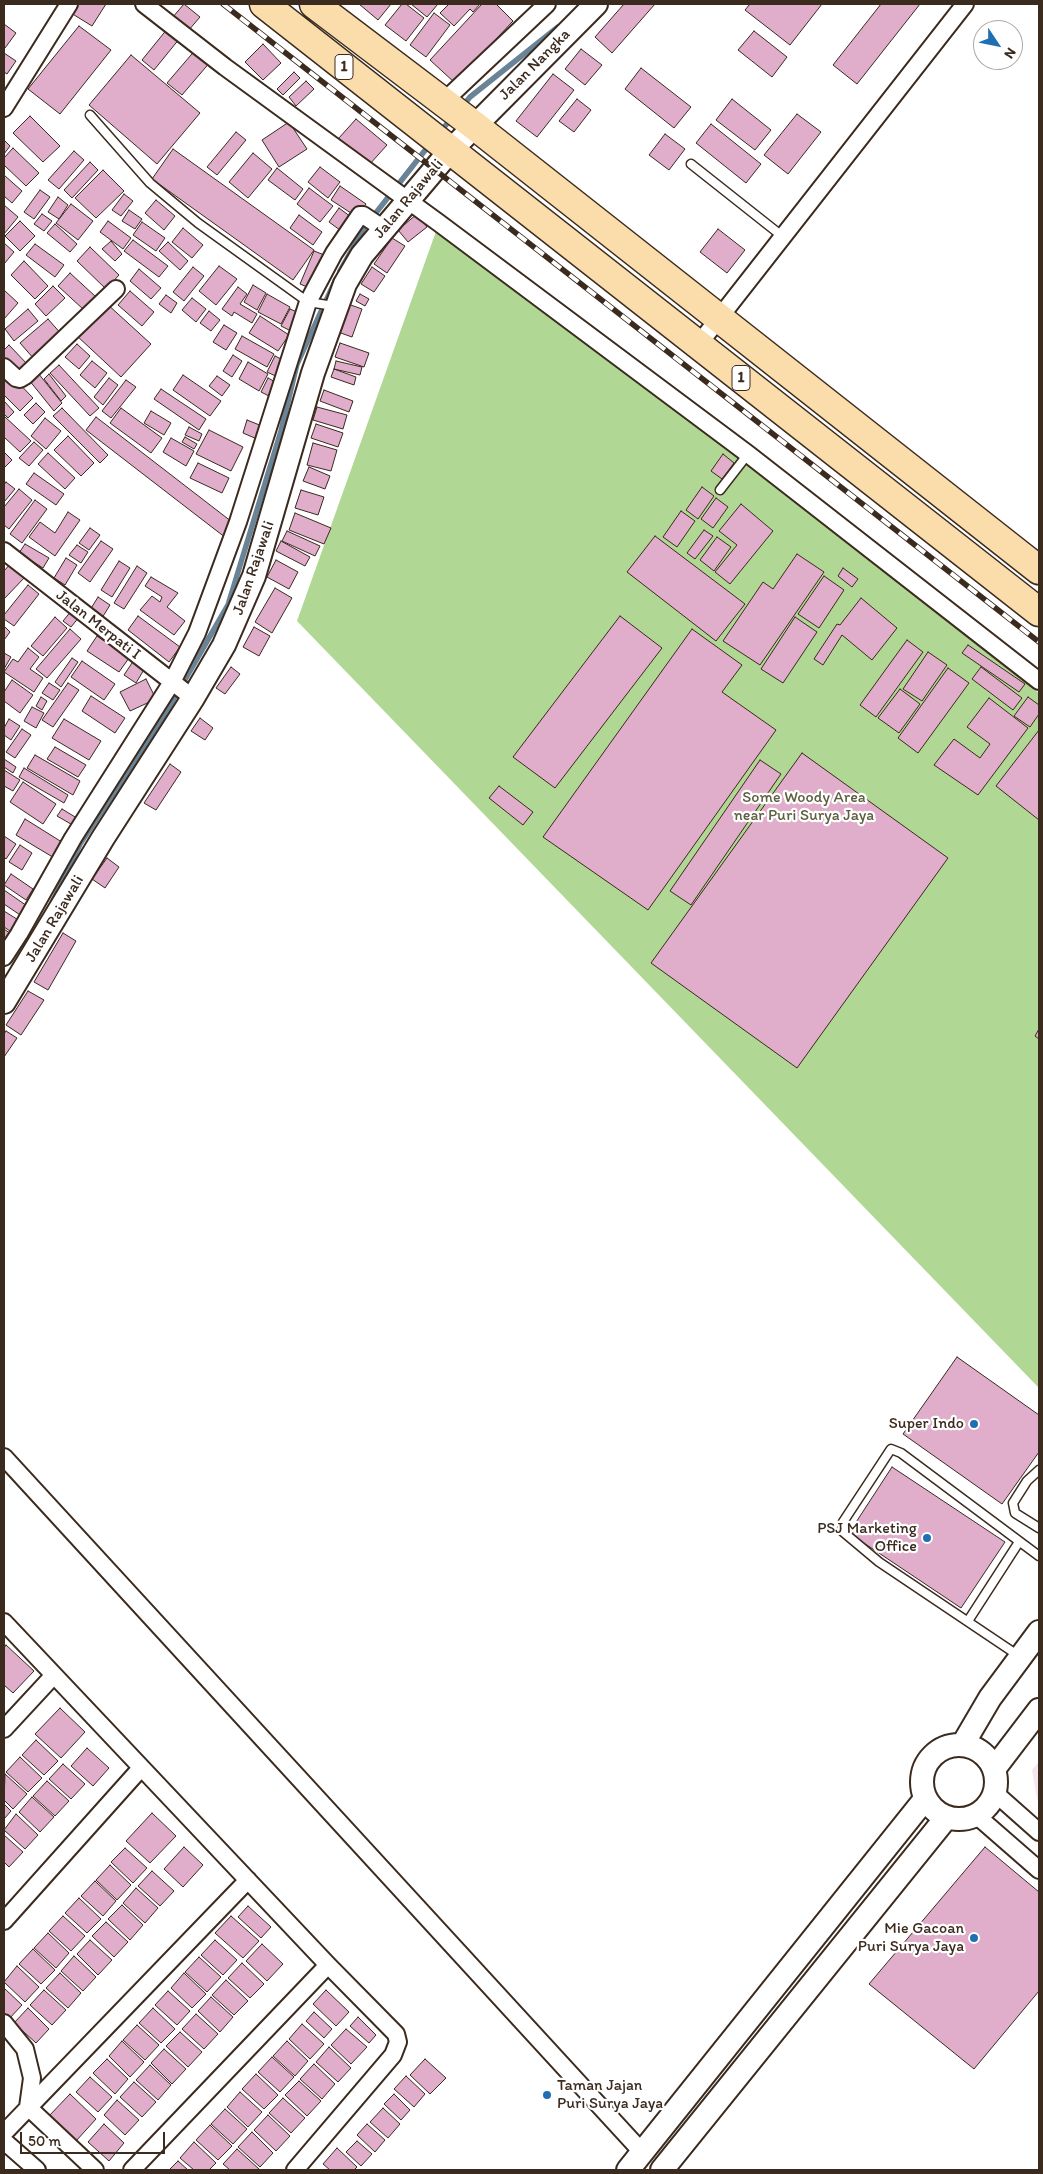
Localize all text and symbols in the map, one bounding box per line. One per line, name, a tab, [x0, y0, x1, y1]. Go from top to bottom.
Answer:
north arrow	[973, 20, 1023, 70]
street label: Jalan Nangka	[495, 25, 575, 105]
text: N	[1000, 44, 1020, 62]
road number: 1	[335, 54, 353, 80]
street label: Jalan Rajawali	[370, 155, 448, 243]
road number: 1	[732, 366, 750, 390]
street label: Jalan Rajawali	[229, 519, 279, 617]
street label: Jalan Merpati I	[52, 586, 144, 664]
park label: Some Woody Area near Puri Surya Jaya	[734, 788, 874, 826]
street label: Jalan Rajawali	[22, 872, 88, 966]
place label: Super Indo	[889, 1414, 964, 1434]
marker: Super Indo	[968, 1418, 980, 1430]
place label: PSJ Marketing Office	[817, 1519, 917, 1557]
marker: PSJ Marketing Office	[921, 1532, 933, 1544]
place label: Mie Gacoan Puri Surya Jaya	[858, 1919, 964, 1957]
marker: Mie Gacoan Puri Surya Jaya	[968, 1932, 980, 1944]
place label: Taman Jajan Puri Surya Jaya	[557, 2076, 663, 2114]
marker: Taman Jajan Puri Surya Jaya	[541, 2089, 553, 2101]
scale bar	[22, 2122, 168, 2154]
text: 50 m	[28, 2132, 61, 2150]

